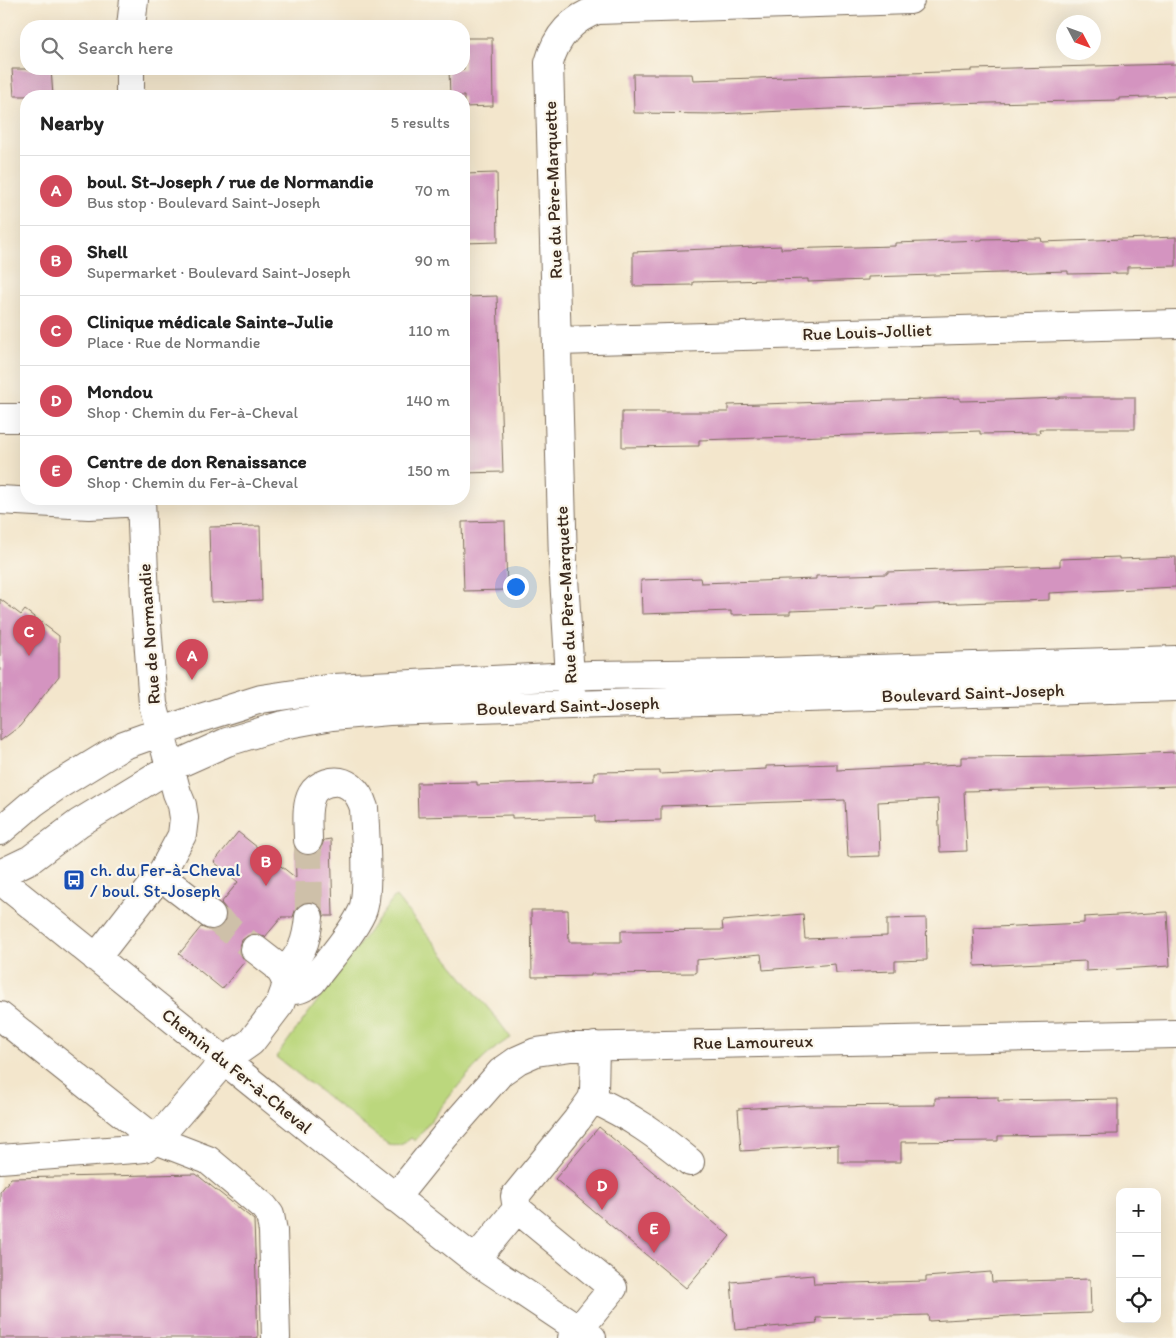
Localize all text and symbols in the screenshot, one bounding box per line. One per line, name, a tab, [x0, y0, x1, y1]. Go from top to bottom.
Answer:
north arrow	[1056, 15, 1101, 60]
search box	[20, 20, 470, 75]
icon: search	[38, 34, 66, 62]
text: Search here	[78, 36, 173, 59]
street label: Rue du Père-Marquette	[539, 101, 567, 279]
text: Nearby	[40, 110, 104, 135]
text: 5 results	[390, 113, 450, 132]
text: boul. St-Joseph / rue de Normandie	[87, 170, 373, 193]
text: A	[51, 181, 61, 200]
text: 70 m	[415, 181, 450, 200]
text: Bus stop · Boulevard Saint-Joseph	[87, 193, 320, 212]
text: Shell	[87, 240, 128, 263]
text: B	[51, 251, 61, 270]
text: 90 m	[415, 251, 450, 270]
text: Supermarket · Boulevard Saint-Joseph	[87, 263, 351, 282]
text: Clinique médicale Sainte-Julie	[87, 310, 333, 333]
street label: Rue Louis-Jolliet	[802, 319, 932, 345]
text: C	[51, 321, 61, 340]
text: 110 m	[408, 321, 450, 340]
text: Place · Rue de Normandie	[87, 333, 260, 352]
text: Mondou	[87, 380, 153, 403]
text: D	[51, 391, 61, 410]
text: 140 m	[406, 391, 450, 410]
text: Shop · Chemin du Fer-à-Cheval	[87, 403, 298, 422]
text: Centre de don Renaissance	[87, 450, 307, 473]
text: E	[52, 461, 60, 480]
text: 150 m	[407, 461, 450, 480]
text: Shop · Chemin du Fer-à-Cheval	[87, 473, 298, 492]
street label: Rue du Père-Marquette	[550, 506, 582, 684]
street label: Rue de Normandie	[133, 563, 165, 705]
your location	[503, 574, 529, 600]
pin: C	[13, 615, 45, 656]
pin: A	[176, 639, 208, 680]
street label: Boulevard Saint-Joseph	[881, 679, 1065, 707]
street label: Boulevard Saint-Joseph	[476, 692, 660, 720]
pin: B	[250, 845, 282, 886]
place label: ch. du Fer-à-Cheval / boul. St-Joseph	[90, 859, 240, 902]
bus stop icon: ch. du Fer-à-Cheval / boul. St-Joseph	[62, 868, 86, 892]
street label: Chemin du Fer-à-Cheval	[157, 1004, 317, 1138]
street label: Rue Lamoureux	[693, 1030, 813, 1054]
pin: D	[586, 1169, 618, 1210]
map controls	[1116, 1188, 1161, 1323]
button: +	[1116, 1188, 1161, 1233]
pin: E	[638, 1212, 670, 1253]
button: −	[1116, 1233, 1161, 1278]
button: locate	[1116, 1278, 1161, 1323]

